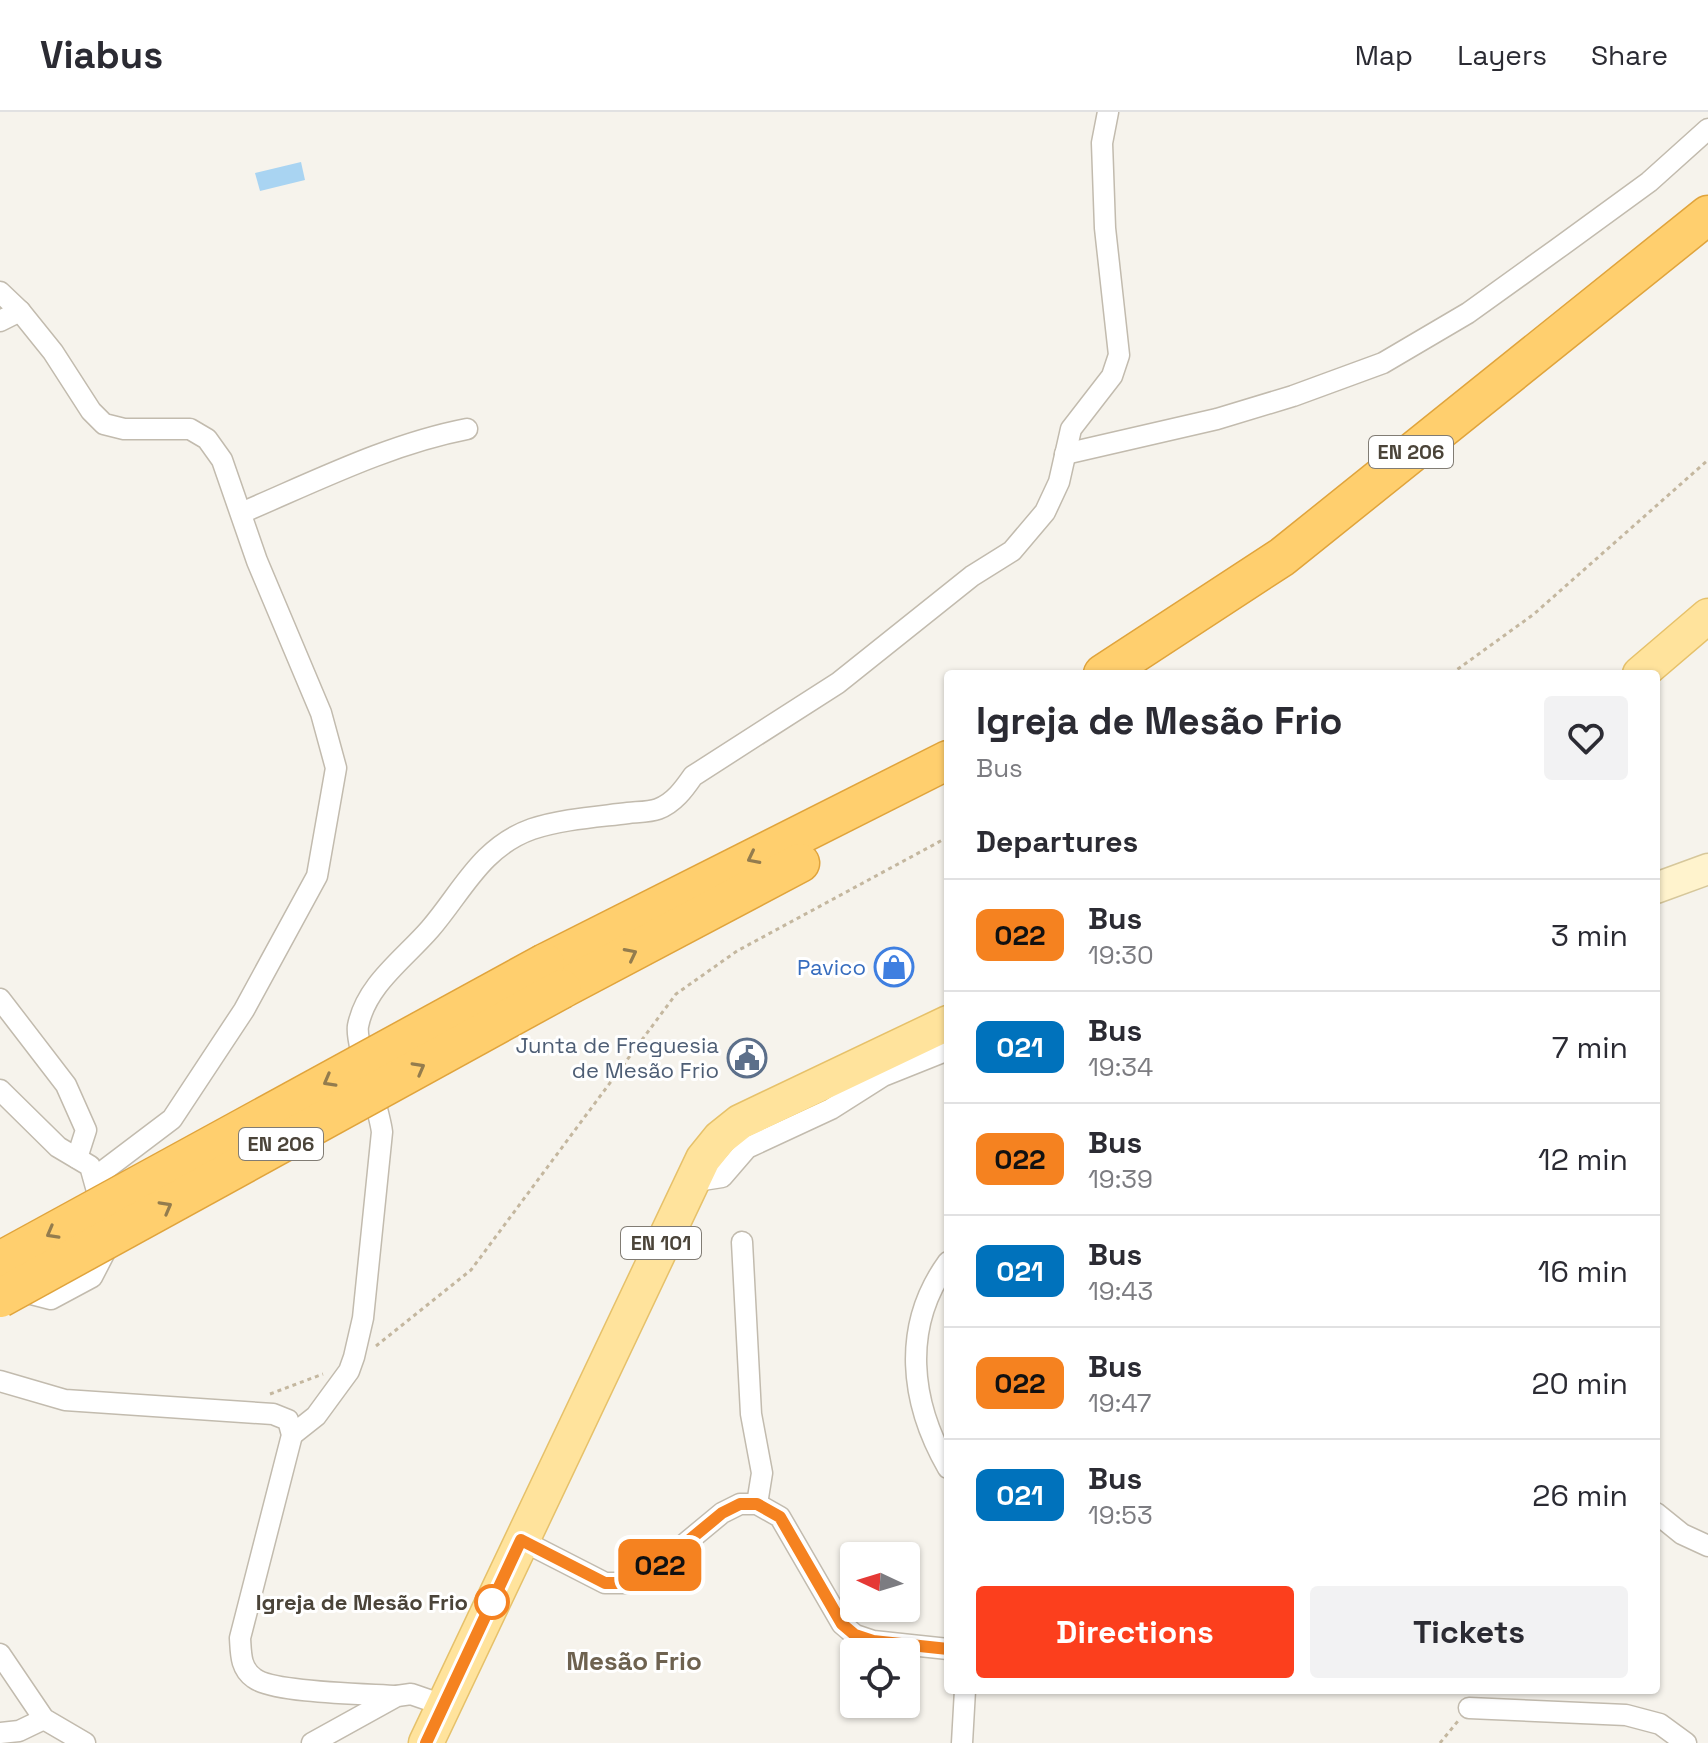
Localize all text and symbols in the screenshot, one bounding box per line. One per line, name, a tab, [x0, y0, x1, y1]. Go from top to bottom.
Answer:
text: Viabus	[40, 31, 163, 79]
text: Map	[1355, 37, 1413, 73]
text: Layers	[1457, 37, 1547, 73]
text: Share	[1591, 37, 1668, 73]
road number: EN 206	[1369, 436, 1453, 468]
button: heart	[1544, 696, 1628, 780]
text: Igreja de Mesão Frio	[976, 697, 1343, 745]
text: Bus	[976, 751, 1023, 785]
text: Departures	[976, 822, 1138, 861]
one-way arrow	[747, 849, 762, 864]
text: Bus	[1088, 899, 1142, 938]
text: 3 min	[1551, 916, 1628, 955]
text: 022	[994, 917, 1046, 953]
text: 19:30	[1088, 938, 1154, 972]
shop icon: Pavico	[873, 946, 915, 988]
one-way arrow	[623, 948, 637, 963]
place label: Pavico	[797, 953, 866, 981]
text: Bus	[1088, 1011, 1142, 1050]
text: 7 min	[1552, 1028, 1628, 1067]
text: 021	[996, 1029, 1044, 1065]
place label: Junta de Freguesia de Mesão Frio	[516, 1031, 719, 1084]
public building icon: Junta de Freguesia de Mesão Frio	[726, 1037, 768, 1079]
text: 19:34	[1088, 1050, 1153, 1084]
one-way arrow	[410, 1062, 425, 1078]
one-way arrow	[323, 1072, 338, 1087]
text: Bus	[1088, 1123, 1142, 1162]
road number: EN 206	[239, 1128, 323, 1160]
text: 12 min	[1538, 1140, 1628, 1179]
text: 022	[994, 1141, 1046, 1177]
text: 19:39	[1088, 1162, 1153, 1196]
one-way arrow	[158, 1201, 172, 1217]
one-way arrow	[46, 1223, 60, 1238]
road number: EN 101	[621, 1227, 701, 1259]
text: Bus	[1088, 1235, 1142, 1274]
text: 16 min	[1538, 1252, 1628, 1291]
text: 021	[996, 1253, 1044, 1289]
text: 19:43	[1088, 1274, 1153, 1308]
text: Bus	[1088, 1347, 1142, 1386]
text: 20 min	[1531, 1364, 1628, 1403]
text: 022	[994, 1365, 1046, 1401]
text: 19:47	[1088, 1386, 1151, 1420]
text: Bus	[1088, 1459, 1142, 1498]
text: 26 min	[1532, 1476, 1628, 1515]
text: 021	[996, 1477, 1044, 1513]
text: 19:53	[1088, 1498, 1153, 1532]
line badge: 022	[614, 1539, 706, 1591]
north arrow	[840, 1542, 920, 1622]
map controls	[840, 1542, 920, 1718]
text: 022	[634, 1547, 686, 1583]
marker: Igreja de Mesão Frio	[475, 1585, 509, 1619]
button: Directions	[976, 1586, 1294, 1678]
button: Tickets	[1310, 1586, 1628, 1678]
place label: Igreja de Mesão Frio	[256, 1588, 468, 1616]
button: locate	[840, 1638, 920, 1718]
district label: Mesão Frio	[566, 1644, 702, 1678]

